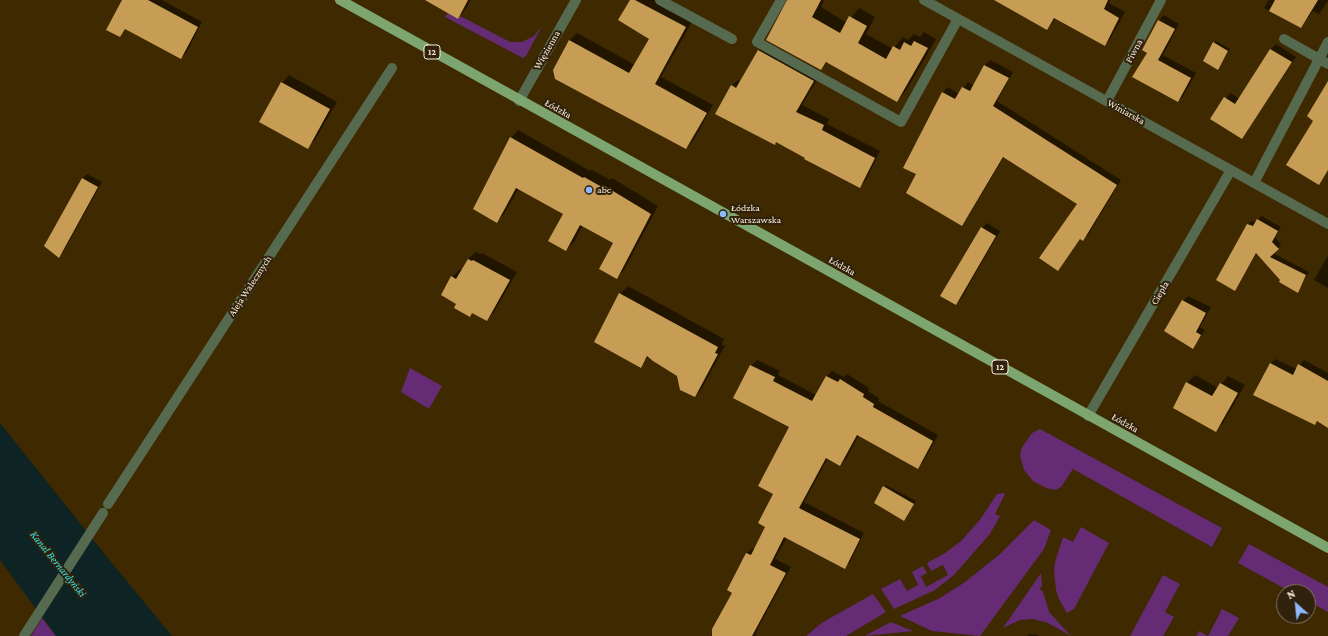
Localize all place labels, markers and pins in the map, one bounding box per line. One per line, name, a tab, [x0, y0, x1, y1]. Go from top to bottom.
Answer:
place label: abc	[597, 184, 611, 196]
marker: abc	[584, 185, 594, 195]
place label: Łódzka Warszawska	[731, 202, 781, 226]
marker: Łódzka Warszawska	[718, 209, 728, 219]

